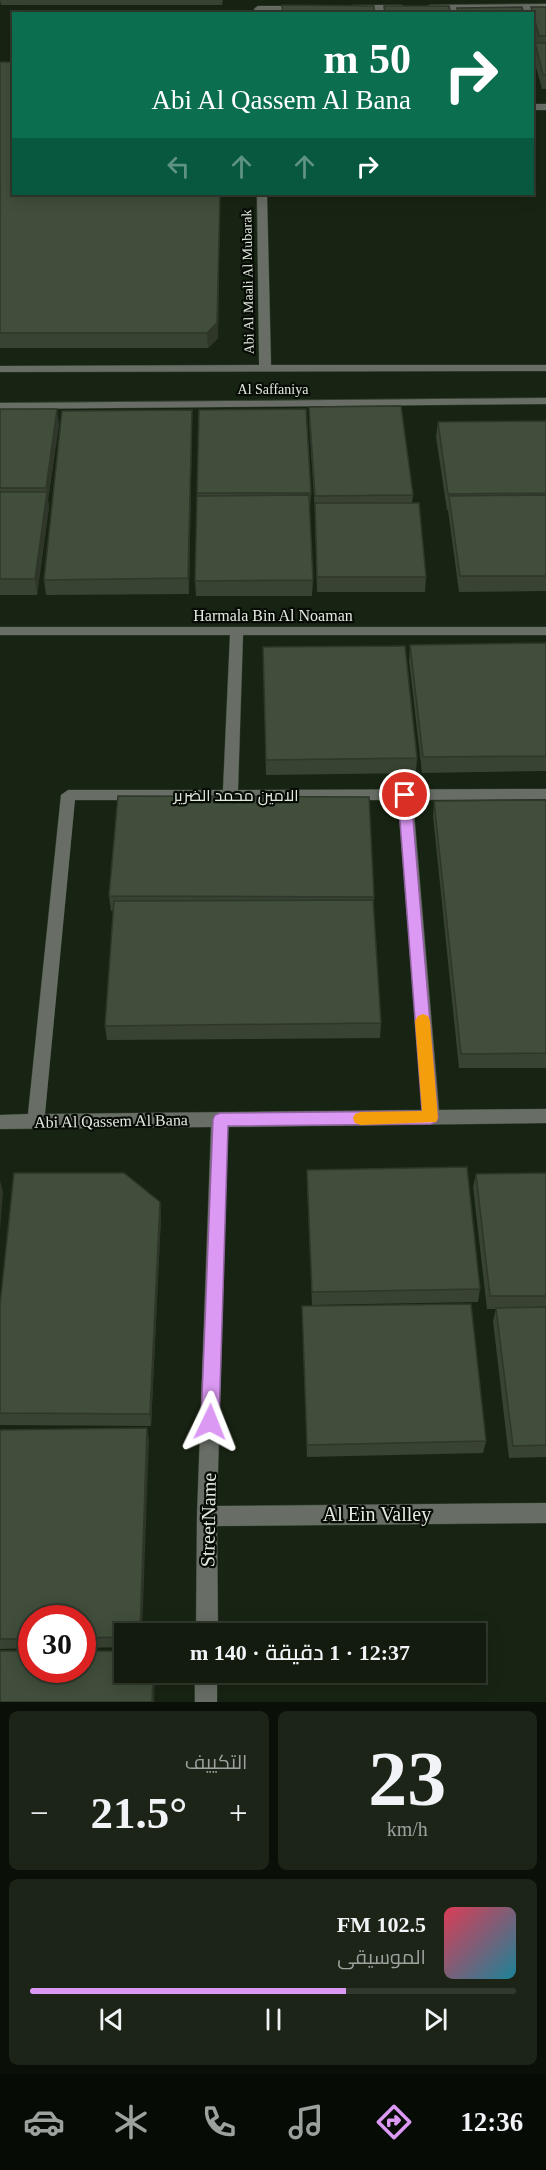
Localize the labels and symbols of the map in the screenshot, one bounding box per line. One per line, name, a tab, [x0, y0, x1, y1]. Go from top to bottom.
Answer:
street label: Abi Al Maali Al Mubarak	[239, 210, 257, 354]
street label: Al Saffaniya	[238, 382, 309, 397]
street label: Harmala Bin Al Noaman	[193, 607, 353, 624]
pin	[379, 769, 430, 820]
street label: الامين محمد الضرير	[172, 787, 299, 806]
street label: Abi Al Qassem Al Bana	[34, 1111, 188, 1131]
position arrow	[178, 1390, 242, 1454]
street label: StreetName	[196, 1472, 220, 1567]
street label: Al Ein Valley	[323, 1503, 431, 1526]
speed limit sign: 30	[18, 1605, 96, 1683]

